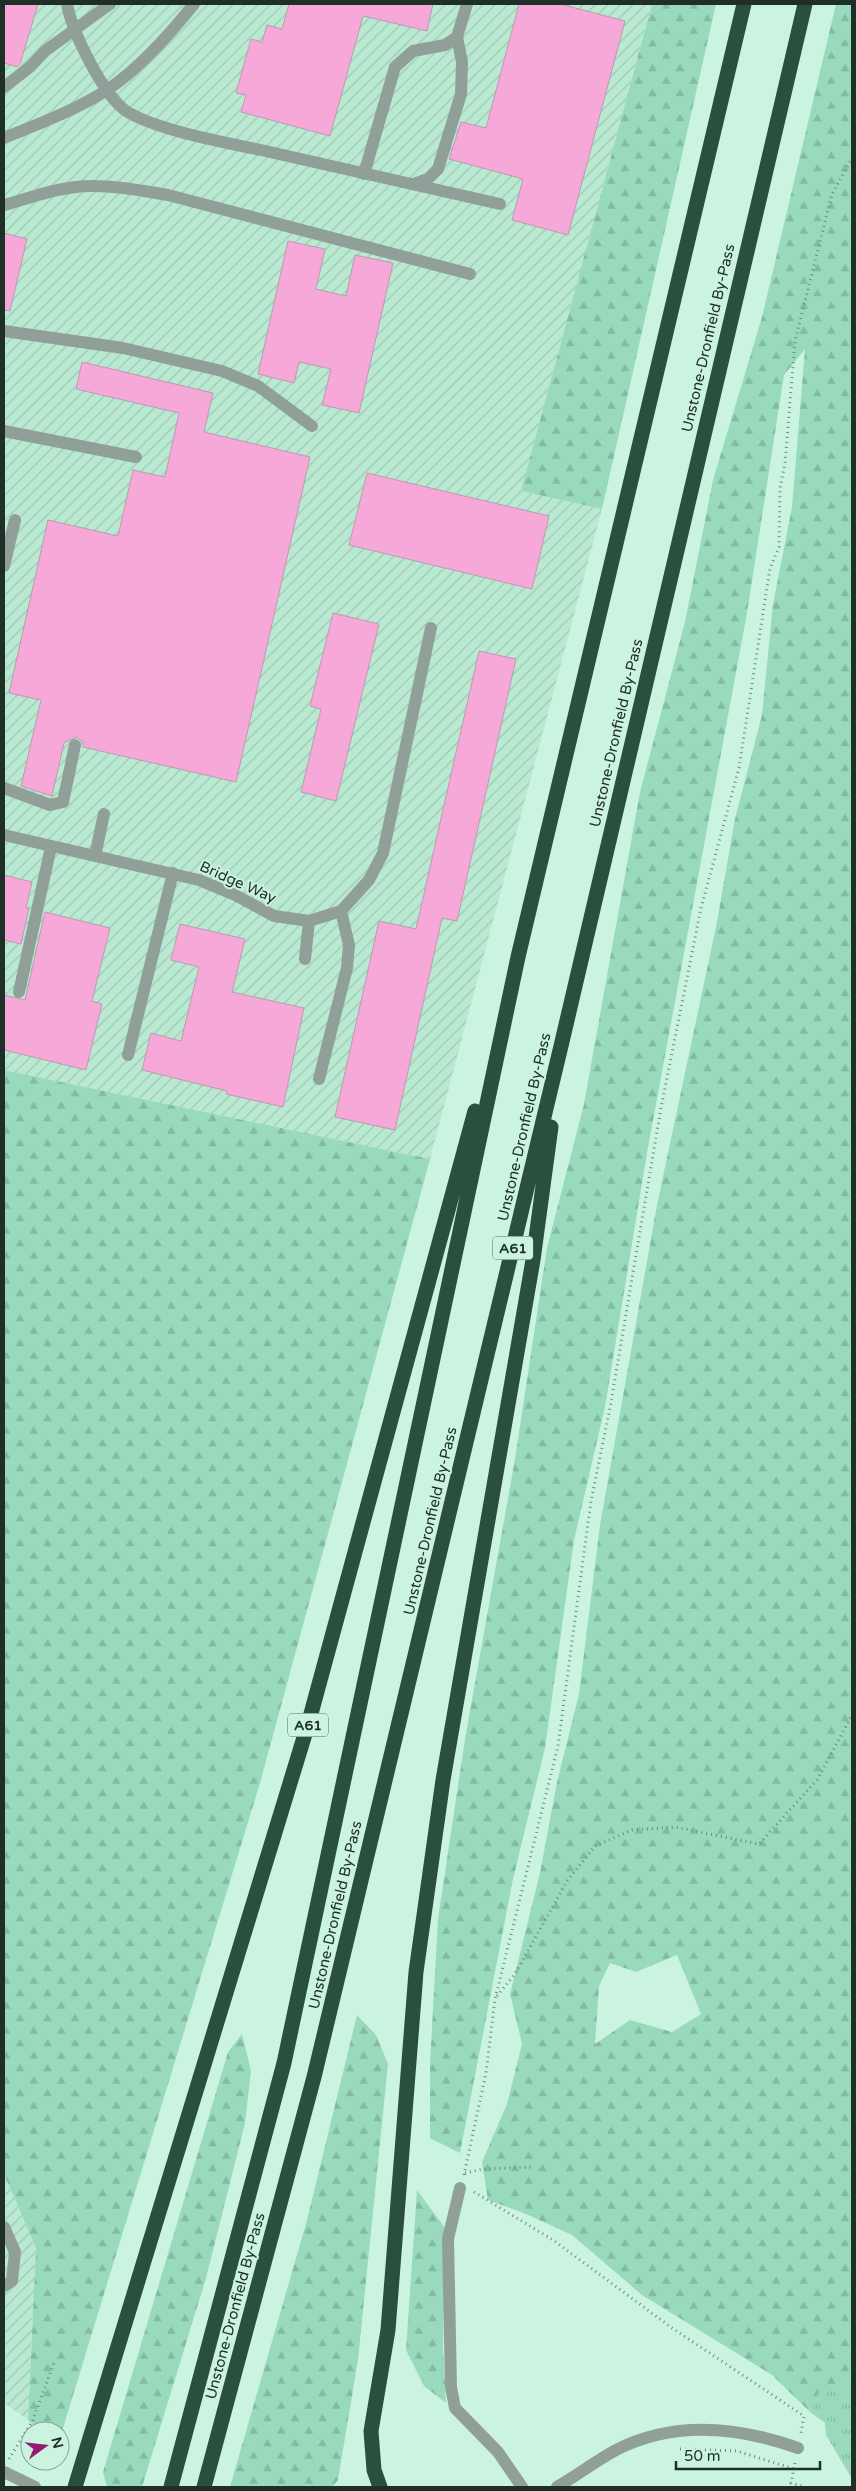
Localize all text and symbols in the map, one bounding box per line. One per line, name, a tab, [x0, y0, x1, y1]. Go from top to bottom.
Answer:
street label: Unstone-Dronfield By-Pass	[678, 242, 738, 434]
street label: Unstone-Dronfield By-Pass	[586, 637, 646, 829]
street label: Bridge Way	[197, 857, 279, 907]
street label: Unstone-Dronfield By-Pass	[494, 1031, 554, 1223]
road number: A61	[493, 1236, 533, 1260]
street label: Unstone-Dronfield By-Pass	[400, 1425, 460, 1617]
road number: A61	[288, 1714, 328, 1736]
street label: Unstone-Dronfield By-Pass	[305, 1819, 365, 2011]
street label: Unstone-Dronfield By-Pass	[201, 2211, 269, 2401]
north arrow	[20, 2421, 70, 2471]
text: N	[47, 2435, 67, 2450]
scale bar	[676, 2438, 820, 2470]
text: 50 m	[684, 2447, 721, 2465]

